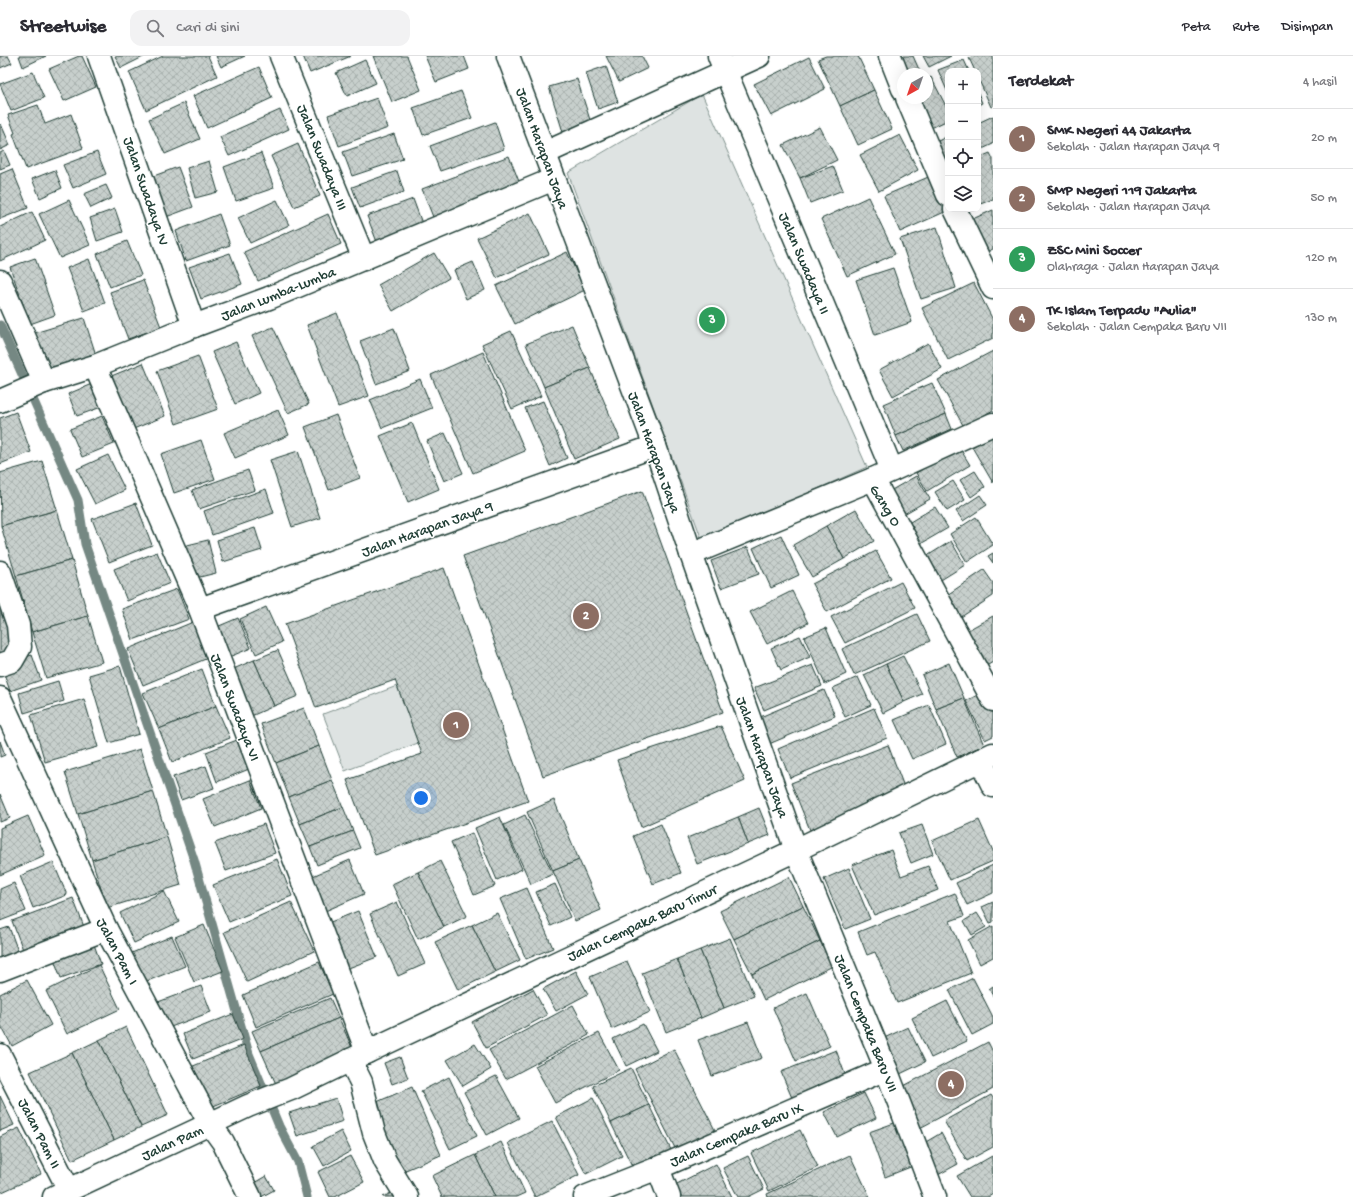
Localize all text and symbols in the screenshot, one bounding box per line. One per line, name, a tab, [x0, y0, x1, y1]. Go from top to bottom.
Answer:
search box	[130, 10, 410, 46]
text: Streetwise	[20, 16, 106, 39]
icon: search	[144, 17, 166, 39]
text: Cari di sini	[176, 19, 240, 37]
text: Peta	[1182, 19, 1211, 36]
text: Rute	[1233, 19, 1259, 36]
text: Disimpan	[1281, 19, 1333, 36]
north arrow	[897, 68, 933, 104]
map controls	[945, 68, 981, 212]
button: +	[945, 68, 981, 104]
text: Terdekat	[1009, 72, 1073, 92]
text: 4 hasil	[1303, 75, 1337, 90]
street label: Jalan Harapan Jaya	[511, 86, 572, 212]
street label: Jalan Swadaya III	[292, 102, 351, 213]
button: −	[945, 104, 981, 140]
text: SMK Negeri 44 Jakarta	[1047, 122, 1191, 140]
text: 1	[1019, 131, 1025, 146]
text: 20 m	[1311, 131, 1337, 146]
street label: Jalan Swadaya IV	[118, 135, 172, 248]
button: locate	[945, 140, 981, 176]
text: Sekolah · Jalan Harapan Jaya 9	[1047, 140, 1220, 155]
button: layers	[945, 176, 981, 212]
text: SMP Negeri 119 Jakarta	[1047, 182, 1196, 200]
text: 2	[1019, 191, 1025, 206]
text: 50 m	[1310, 191, 1337, 206]
text: Sekolah · Jalan Harapan Jaya	[1047, 200, 1210, 215]
street label: Jalan Swadaya II	[774, 210, 833, 318]
text: ZSC Mini Soccer	[1047, 242, 1141, 260]
text: 3	[1019, 251, 1025, 266]
text: 120 m	[1306, 251, 1337, 266]
text: Olahraga · Jalan Harapan Jaya	[1047, 260, 1219, 275]
street label: Jalan Lumba-Lumba	[219, 263, 339, 326]
text: TK Islam Terpadu "Aulia"	[1047, 302, 1197, 320]
pin: 3	[699, 305, 725, 335]
text: 4	[1019, 311, 1025, 326]
text: 130 m	[1305, 311, 1337, 326]
text: Sekolah · Jalan Cempaka Baru VII	[1047, 320, 1227, 335]
street label: Jalan Harapan Jaya	[623, 390, 684, 516]
street label: Gang O	[864, 482, 904, 530]
street label: Jalan Harapan Jaya 9	[360, 498, 496, 562]
pin: 2	[573, 601, 599, 631]
street label: Jalan Swadaya VI	[205, 651, 263, 764]
street label: Jalan Harapan Jaya	[731, 695, 792, 821]
pin: 1	[443, 710, 469, 740]
your location	[411, 788, 431, 808]
street label: Jalan Cempaka Baru Timur	[565, 880, 722, 966]
street label: Jalan Pam I	[91, 915, 141, 988]
street label: Jalan Cempaka Baru VII	[829, 952, 901, 1095]
pin: 4	[938, 1069, 964, 1099]
street label: Jalan Pam II	[13, 1096, 64, 1172]
street label: Jalan Cempaka Baru IX	[668, 1099, 807, 1172]
street label: Jalan Pam	[139, 1122, 207, 1166]

